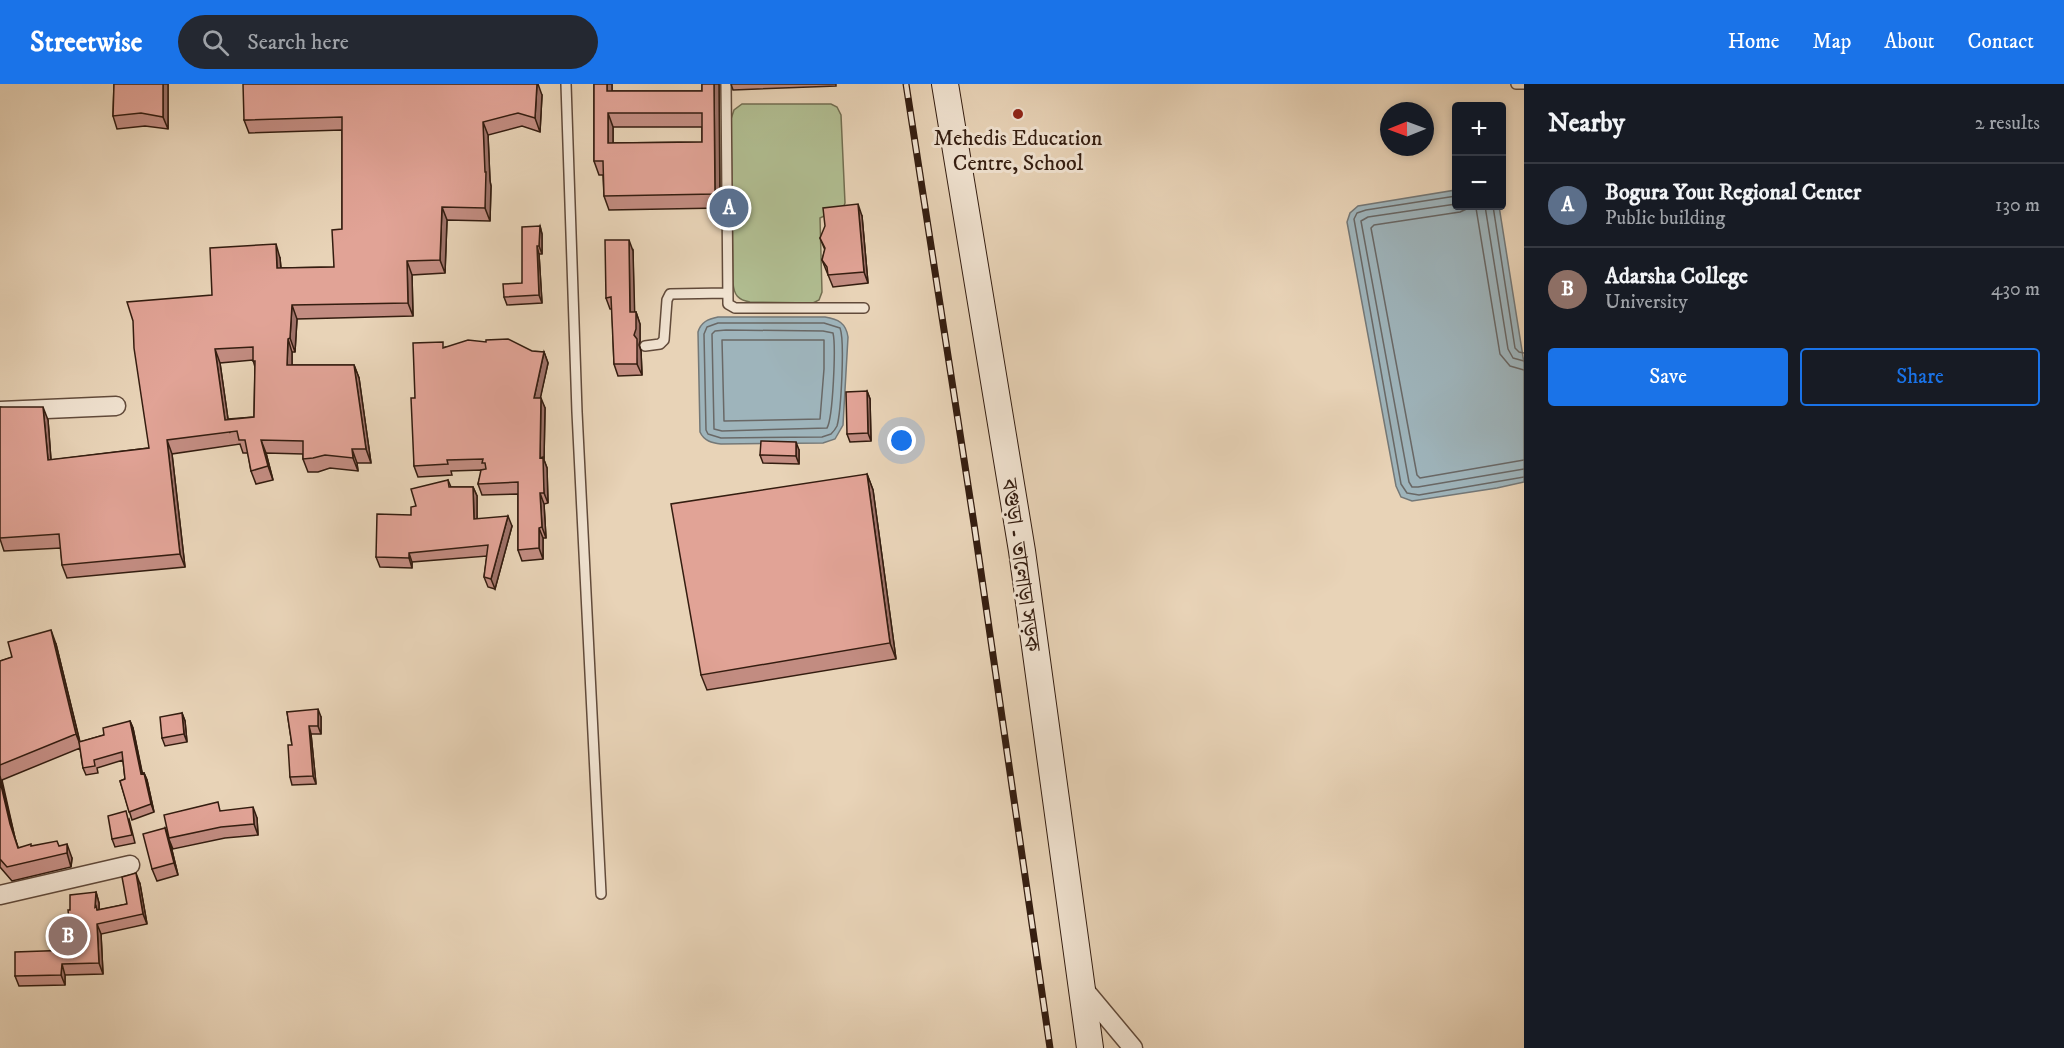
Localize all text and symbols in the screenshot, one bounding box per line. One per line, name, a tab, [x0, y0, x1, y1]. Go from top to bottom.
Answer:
search box	[178, 15, 598, 69]
text: Streetwise	[30, 25, 142, 60]
icon: search	[199, 26, 232, 59]
text: Search here	[247, 29, 349, 56]
text: Home	[1728, 29, 1780, 55]
text: Map	[1813, 29, 1851, 55]
text: About	[1884, 29, 1935, 55]
text: Contact	[1968, 29, 2034, 55]
north arrow	[1380, 102, 1434, 156]
map controls	[1452, 102, 1506, 210]
button: +	[1452, 102, 1506, 156]
marker: Mehedis Education Centre, School	[1011, 107, 1025, 121]
text: Nearby	[1548, 107, 1625, 140]
text: 2 results	[1975, 111, 2040, 136]
place label: Mehedis Education Centre, School	[933, 125, 1103, 177]
button: −	[1452, 156, 1506, 210]
text: Bogura Yout Regional Center	[1605, 179, 1861, 206]
pin: A	[710, 186, 748, 230]
text: A	[1561, 193, 1574, 218]
text: 130 m	[1995, 193, 2040, 218]
text: Public building	[1605, 206, 1725, 231]
text: Adarsha College	[1605, 263, 1748, 290]
text: B	[1561, 277, 1574, 302]
text: 430 m	[1991, 277, 2040, 302]
text: University	[1605, 290, 1688, 315]
button: Save	[1548, 348, 1788, 406]
button: Share	[1800, 348, 2040, 406]
your location	[887, 426, 916, 455]
street label: বগুড়া - তালোড়া সড়ক	[995, 476, 1046, 655]
pin: B	[48, 914, 88, 958]

